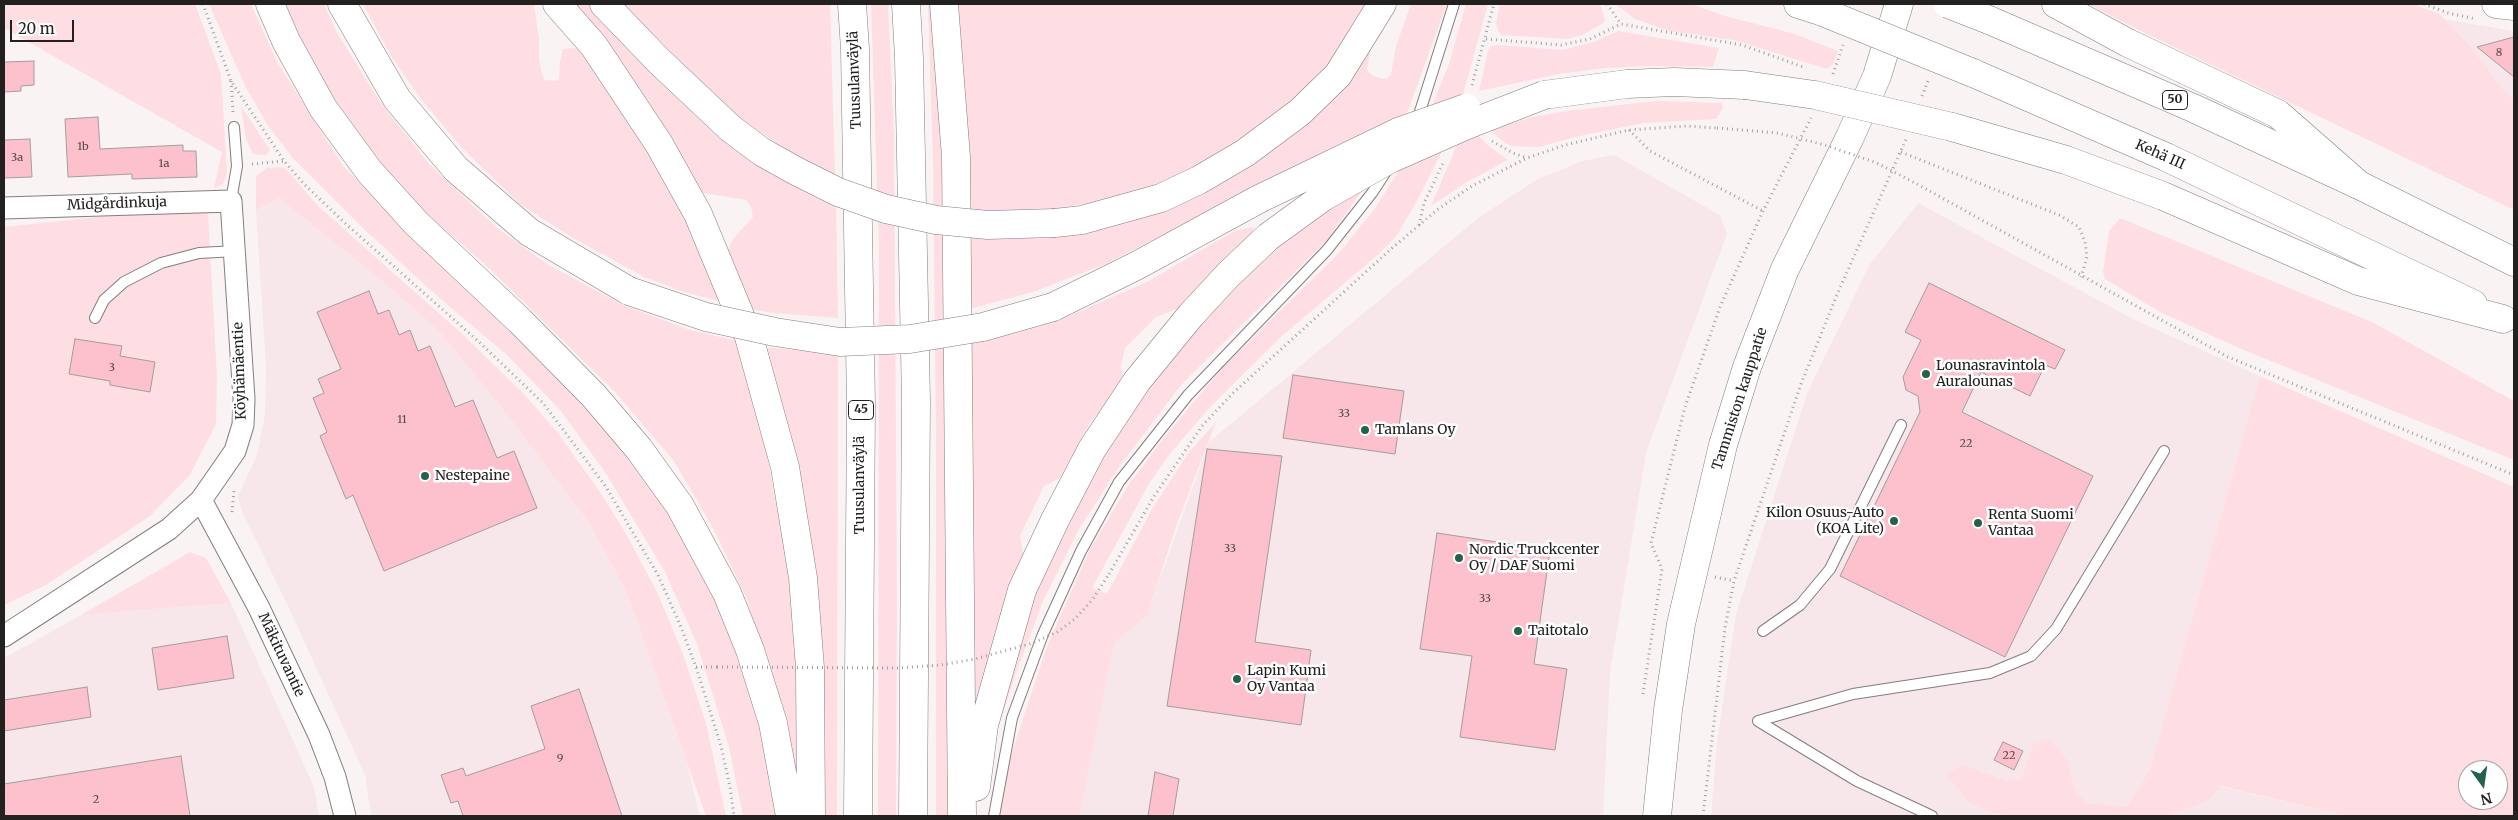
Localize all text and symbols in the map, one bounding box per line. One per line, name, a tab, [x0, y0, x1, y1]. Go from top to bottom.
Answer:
scale bar	[12, 10, 76, 42]
text: 20 m	[18, 19, 55, 38]
street label: Tuusulanväylä	[845, 31, 865, 129]
house number: 8	[2496, 46, 2502, 60]
road number: 50	[2162, 90, 2188, 110]
street label: Kehä III	[2133, 137, 2187, 173]
house number: 1b	[77, 140, 89, 154]
house number: 3a	[11, 151, 23, 165]
house number: 1a	[159, 157, 169, 171]
street label: Midgårdinkuja	[67, 194, 167, 214]
street label: Köyhämäentie	[230, 322, 250, 420]
street label: Tammiston kauppatie	[1709, 326, 1771, 472]
place label: Lounasravintola Auralounas	[1936, 358, 2045, 391]
house number: 3	[109, 361, 115, 375]
marker: Lounasravintola Auralounas	[1920, 368, 1932, 380]
road number: 45	[848, 400, 874, 420]
house number: 33	[1338, 407, 1350, 421]
house number: 11	[397, 413, 407, 427]
place label: Tamlans Oy	[1375, 422, 1456, 438]
marker: Tamlans Oy	[1359, 424, 1371, 436]
street label: Tuusulanväylä	[852, 436, 868, 534]
house number: 22	[1960, 437, 1972, 451]
place label: Nestepaine	[435, 468, 510, 484]
marker: Nestepaine	[419, 470, 431, 482]
place label: Kilon Osuus-Auto (KOA Lite)	[1766, 505, 1884, 538]
place label: Renta Suomi Vantaa	[1988, 507, 2074, 540]
marker: Kilon Osuus-Auto (KOA Lite)	[1888, 515, 1900, 527]
marker: Renta Suomi Vantaa	[1972, 517, 1984, 529]
house number: 33	[1224, 542, 1236, 556]
place label: Nordic Truckcenter Oy / DAF Suomi	[1469, 542, 1599, 574]
marker: Nordic Truckcenter Oy / DAF Suomi	[1453, 552, 1465, 564]
house number: 33	[1479, 592, 1491, 606]
street label: Mäkituvantie	[254, 610, 308, 700]
place label: Taitotalo	[1528, 623, 1588, 639]
marker: Taitotalo	[1512, 625, 1524, 637]
place label: Lapin Kumi Oy Vantaa	[1247, 663, 1326, 696]
marker: Lapin Kumi Oy Vantaa	[1231, 673, 1243, 685]
house number: 22	[2003, 749, 2015, 763]
house number: 9	[557, 752, 563, 766]
north arrow	[2458, 760, 2508, 810]
text: N	[2479, 789, 2494, 809]
house number: 2	[93, 793, 99, 807]

